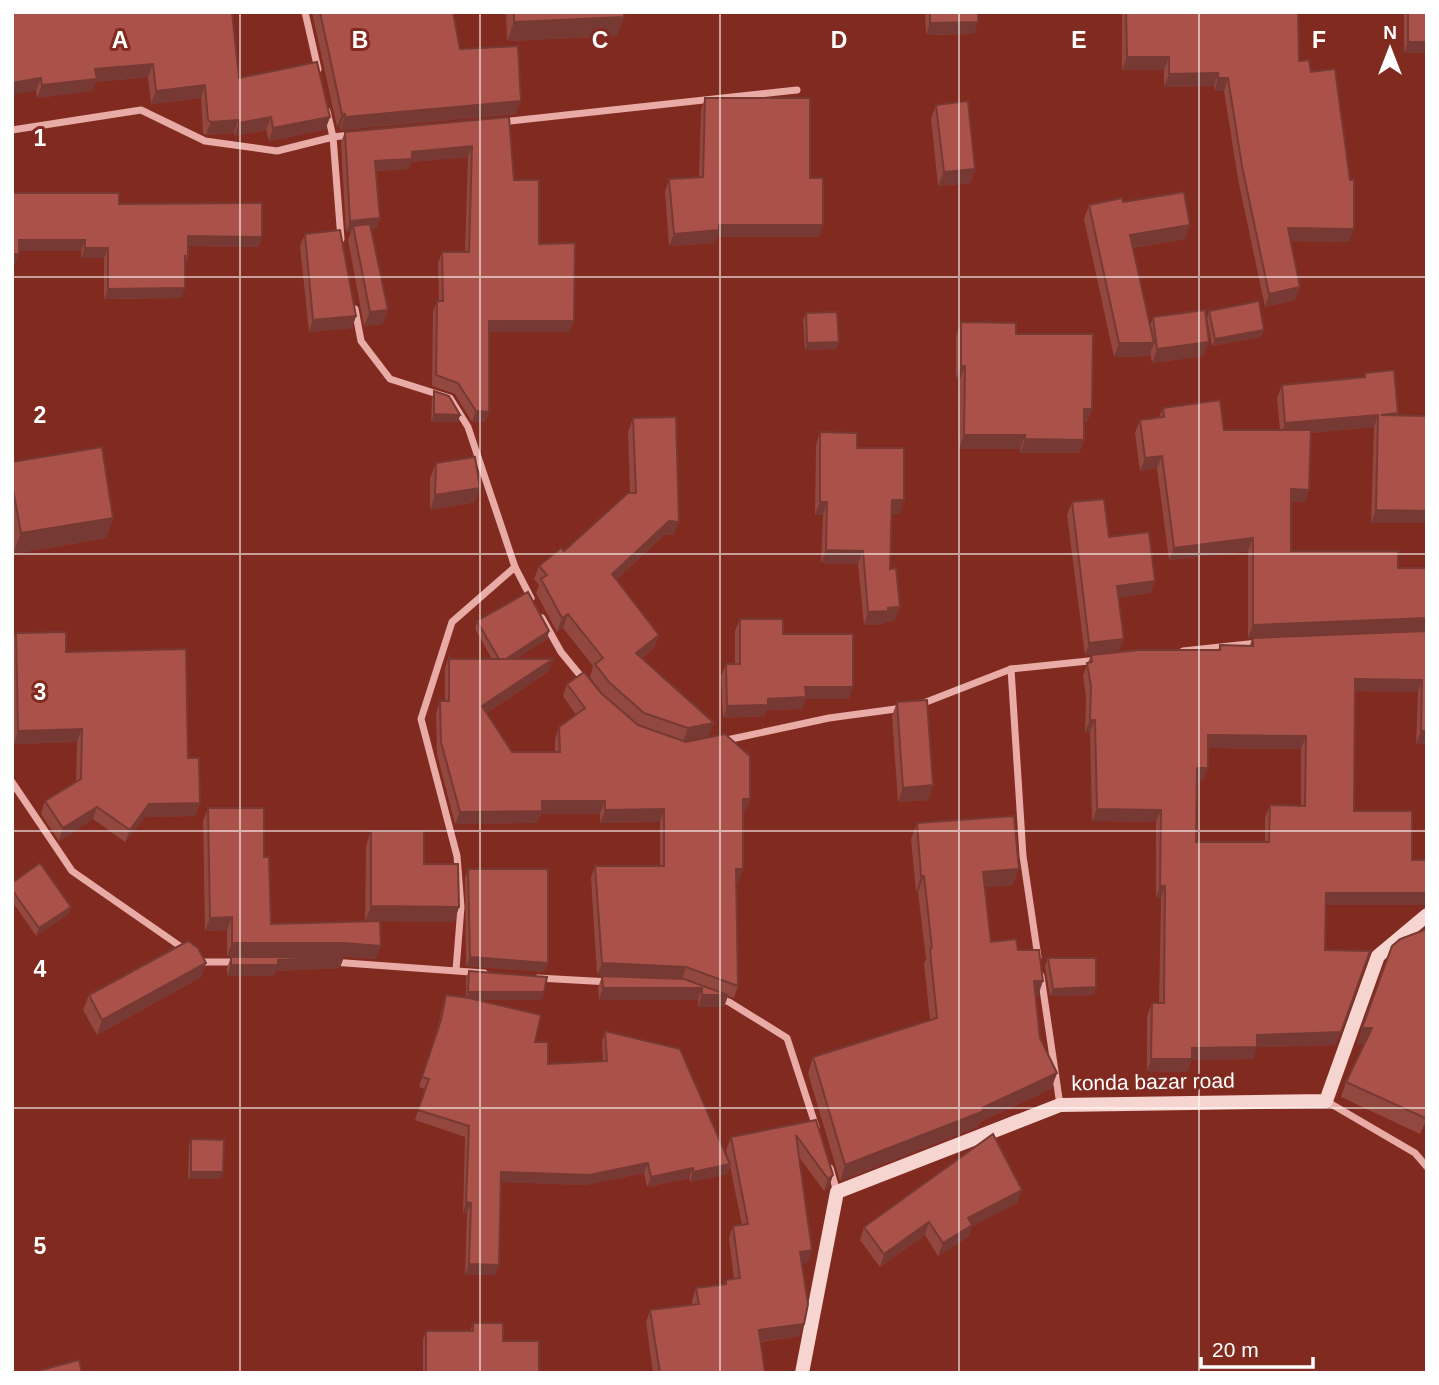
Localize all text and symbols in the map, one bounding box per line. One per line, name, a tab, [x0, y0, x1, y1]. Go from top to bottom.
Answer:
north arrow	[1355, 14, 1425, 84]
text: N	[1383, 22, 1397, 43]
text: A	[112, 27, 128, 53]
text: B	[352, 27, 368, 53]
text: C	[592, 27, 608, 53]
text: D	[831, 27, 847, 53]
text: E	[1071, 27, 1087, 53]
text: F	[1312, 27, 1326, 53]
text: 1	[34, 125, 47, 151]
text: 2	[34, 402, 46, 428]
text: 3	[34, 679, 46, 705]
text: 4	[34, 956, 47, 982]
street label: konda bazar road	[1071, 1069, 1235, 1094]
text: 5	[34, 1233, 47, 1259]
scale bar	[1201, 1326, 1313, 1370]
text: 20 m	[1212, 1338, 1259, 1361]

